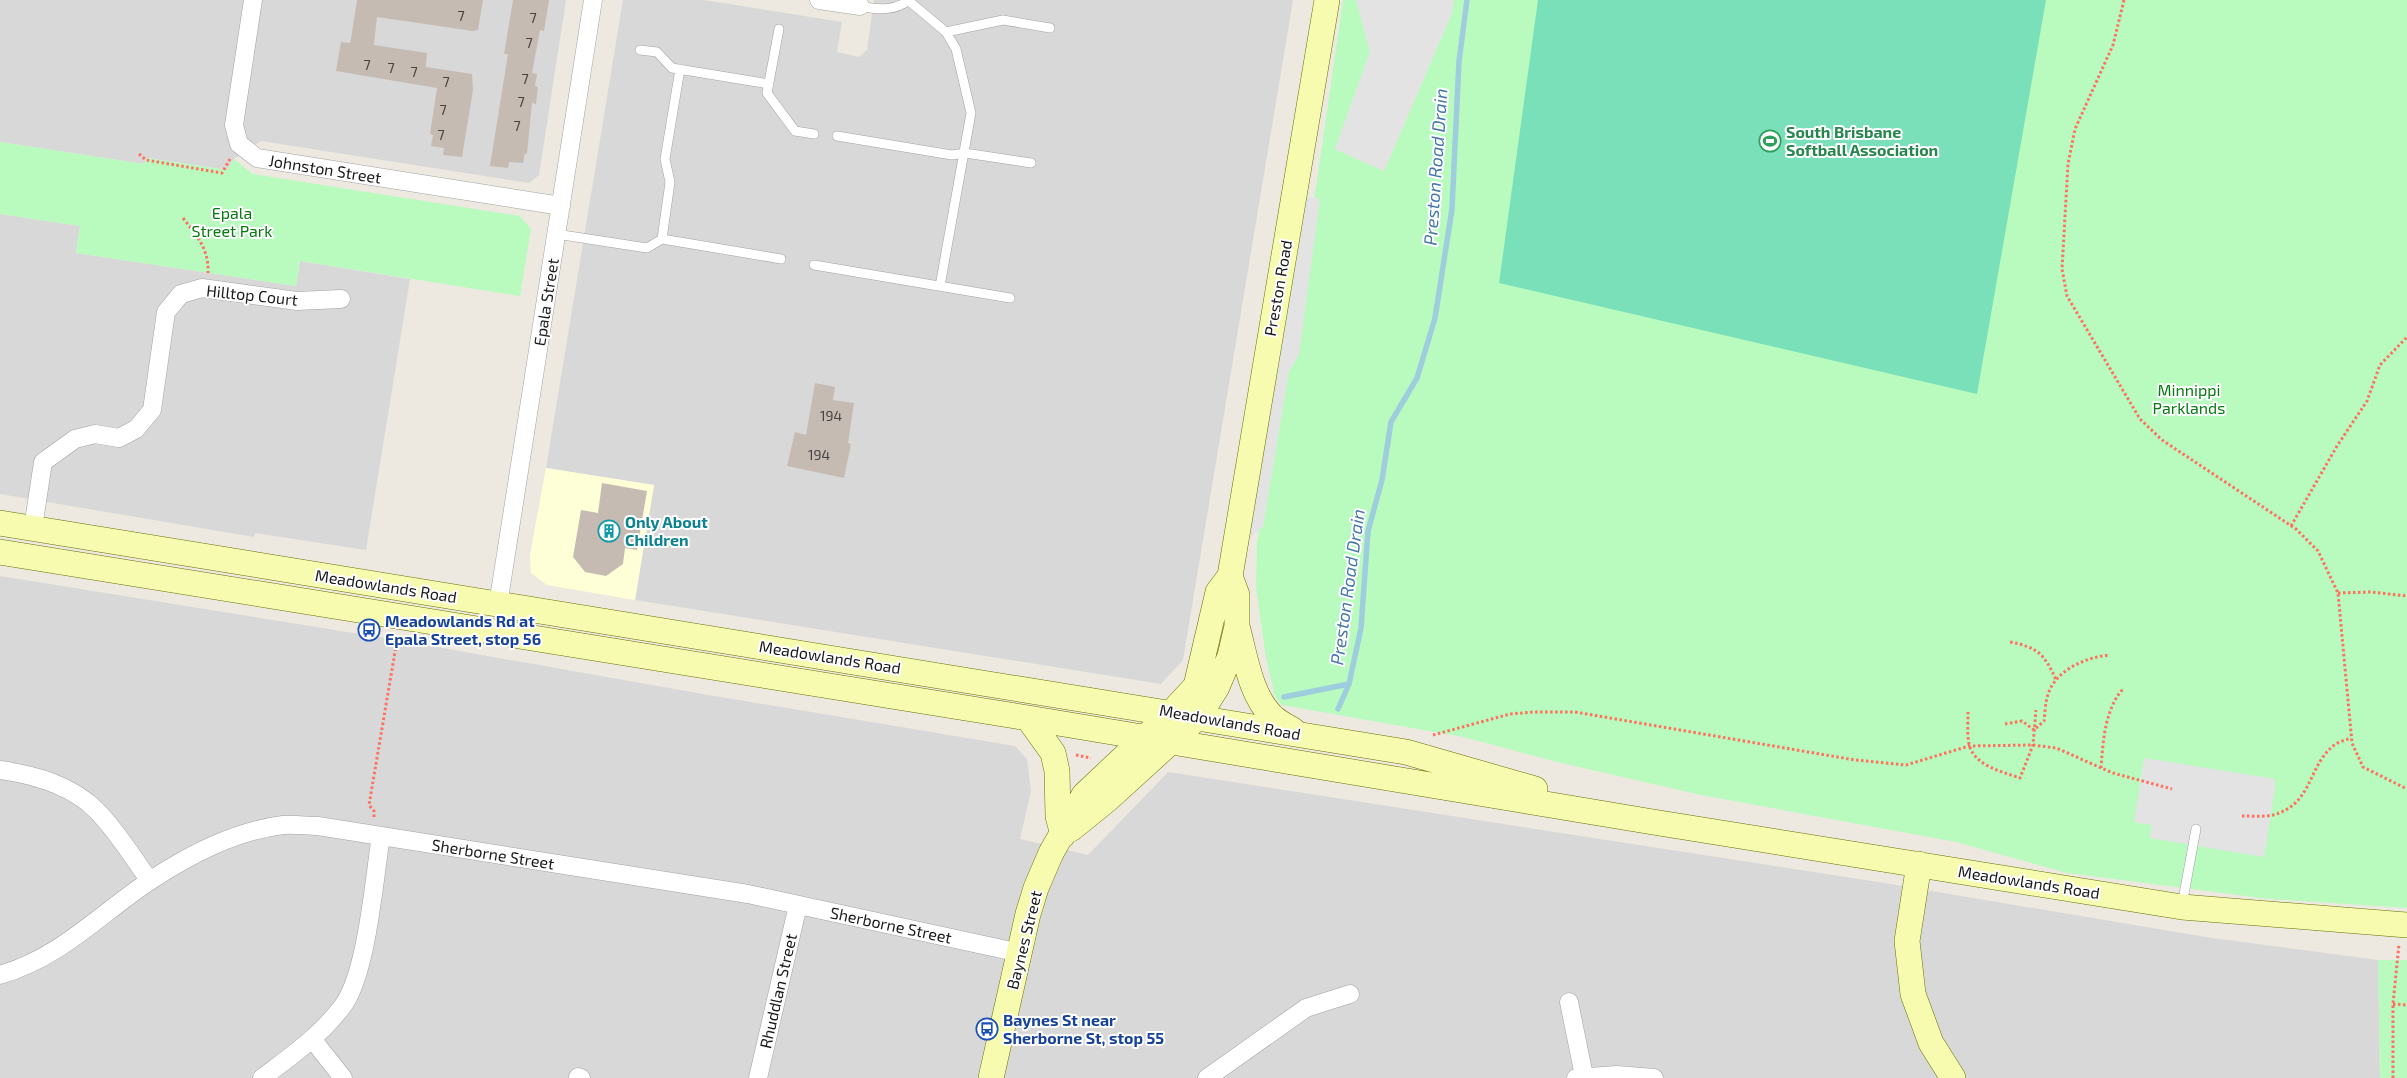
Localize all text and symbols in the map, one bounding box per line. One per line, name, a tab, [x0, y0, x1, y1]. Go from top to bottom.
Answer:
house number: 7	[457, 7, 465, 24]
house number: 7	[529, 9, 537, 26]
house number: 7	[525, 34, 533, 51]
house number: 7	[363, 56, 371, 73]
house number: 7	[387, 59, 395, 76]
house number: 7	[410, 63, 418, 80]
house number: 7	[521, 70, 529, 87]
house number: 7	[442, 73, 450, 90]
water label: Preston Road Drain	[1419, 88, 1451, 246]
house number: 7	[517, 93, 525, 110]
house number: 7	[439, 101, 447, 118]
house number: 7	[513, 117, 521, 134]
place label: South Brisbane Softball Association	[1786, 122, 1938, 159]
house number: 7	[437, 126, 445, 143]
sports icon: South Brisbane Softball Association	[1758, 129, 1782, 153]
street label: Johnston Street	[267, 150, 383, 187]
park label: Epala Street Park	[192, 203, 272, 240]
street label: Preston Road	[1260, 238, 1295, 337]
street label: Epala Street	[529, 257, 562, 347]
street label: Hilltop Court	[205, 280, 299, 309]
park label: Minnippi Parklands	[2153, 380, 2225, 417]
house number: 194	[820, 407, 842, 424]
house number: 194	[808, 446, 830, 463]
water label: Preston Road Drain	[1325, 507, 1369, 666]
place label: Only About Children	[625, 512, 708, 549]
building icon: Only About Children	[597, 519, 621, 543]
street label: Meadowlands Road	[314, 565, 458, 606]
place label: Meadowlands Rd at Epala Street, stop 56	[385, 611, 541, 648]
bus stop icon: Meadowlands Rd at Epala Street, stop 56	[357, 618, 381, 642]
street label: Meadowlands Road	[758, 636, 902, 677]
street label: Meadowlands Road	[1158, 700, 1302, 743]
street label: Sherborne Street	[430, 834, 556, 873]
street label: Meadowlands Road	[1957, 861, 2101, 902]
street label: Baynes Street	[1002, 888, 1045, 991]
street label: Sherborne Street	[829, 902, 954, 947]
street label: Rhuddlan Street	[755, 931, 800, 1050]
place label: Baynes St near Sherborne St, stop 55	[1003, 1010, 1164, 1047]
bus stop icon: Baynes St near Sherborne St, stop 55	[975, 1017, 999, 1041]

